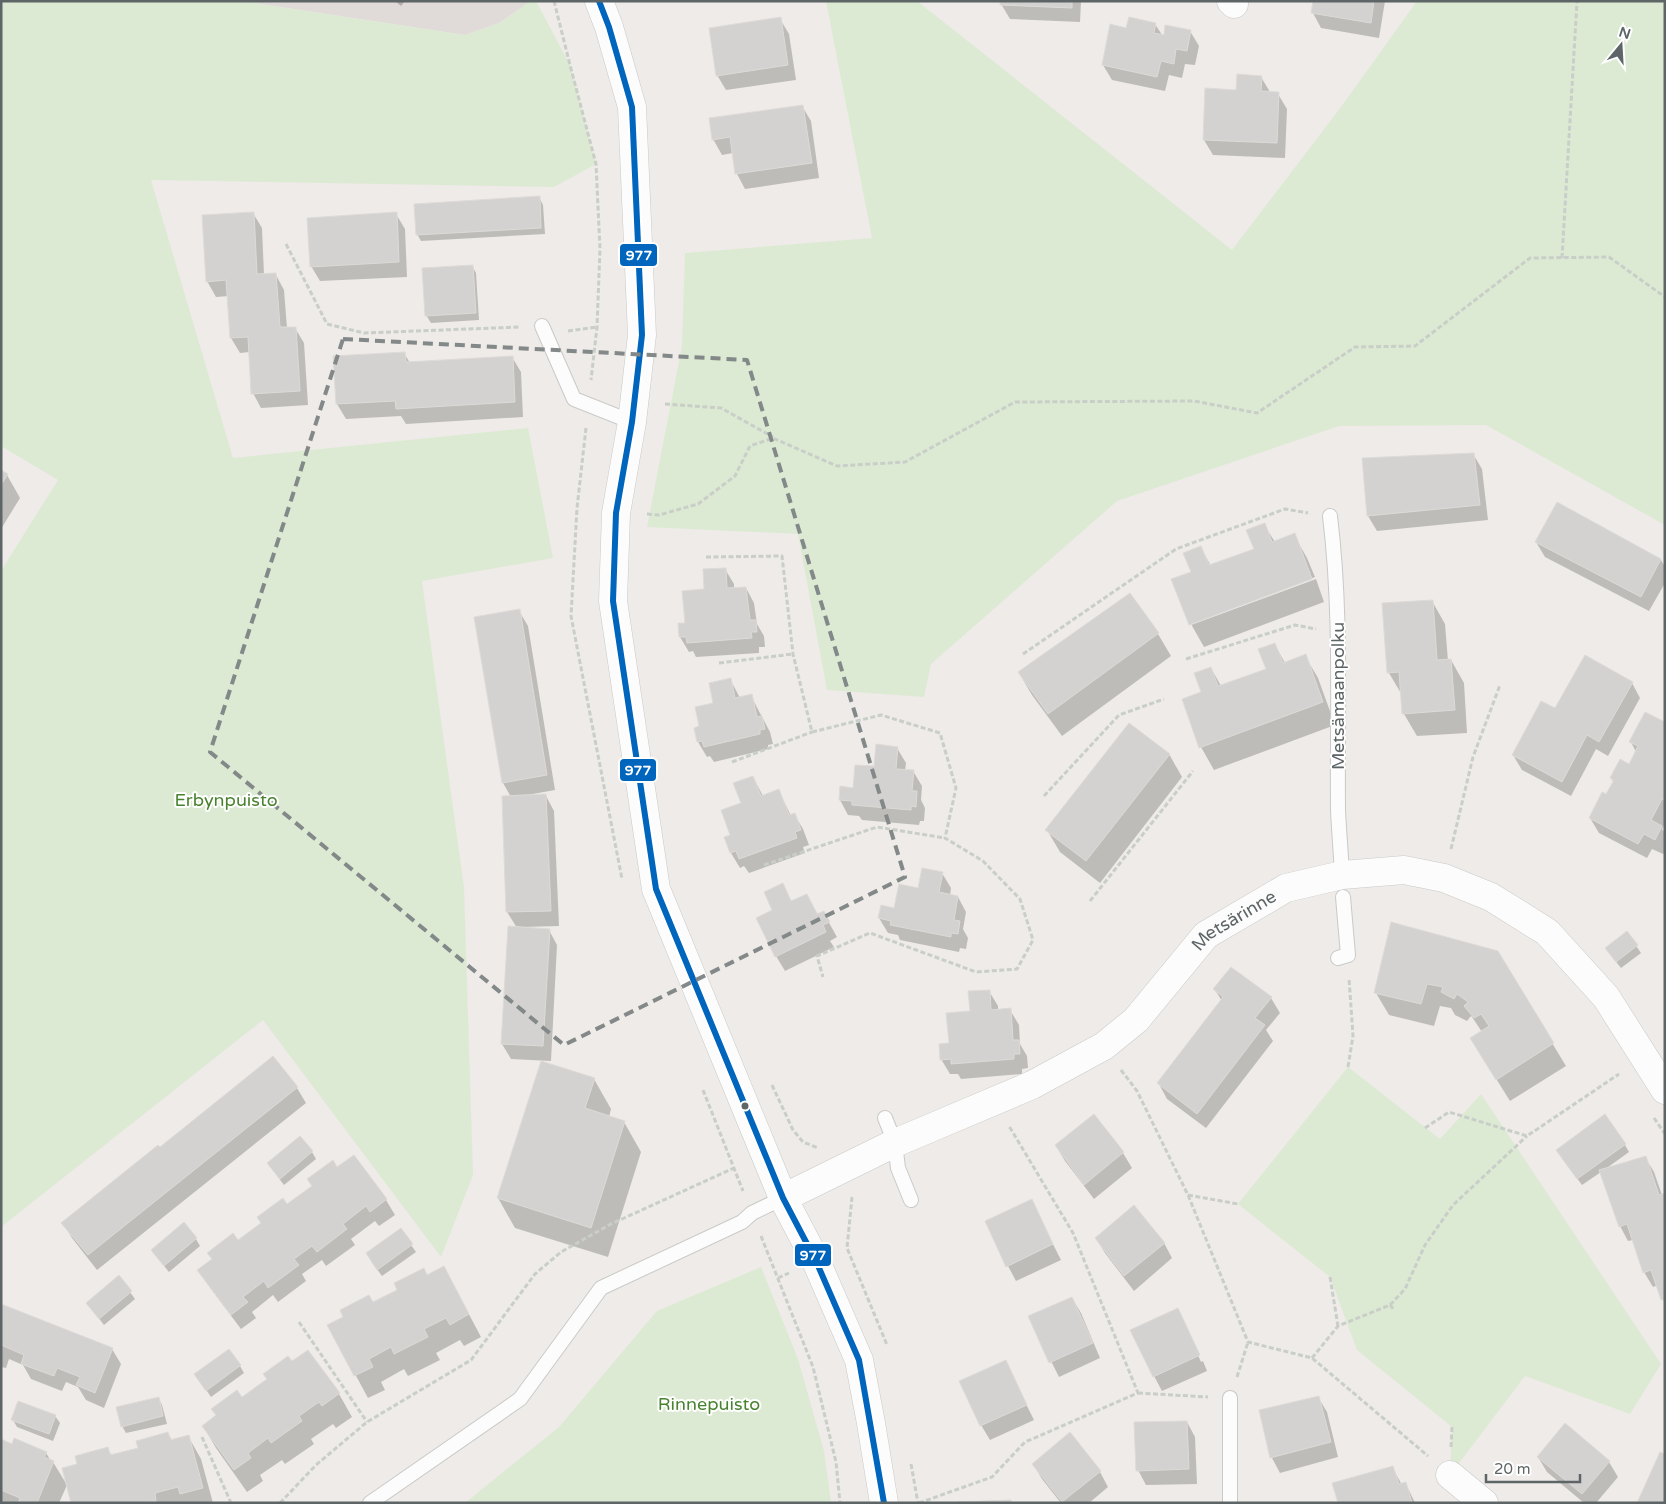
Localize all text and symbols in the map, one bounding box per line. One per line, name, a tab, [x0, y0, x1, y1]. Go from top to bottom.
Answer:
north arrow	[1596, 20, 1646, 70]
text: N	[1617, 23, 1633, 43]
line badge: 977	[619, 243, 658, 267]
text: 977	[626, 247, 652, 264]
street label: Metsämaanpolku	[1327, 622, 1349, 770]
line badge: 977	[619, 758, 657, 782]
text: 977	[625, 762, 651, 779]
park label: Erbynpuisto	[174, 789, 278, 811]
street label: Metsärinne	[1187, 885, 1280, 955]
unlabelled marker	[740, 1101, 750, 1111]
line badge: 977	[794, 1243, 832, 1267]
text: 977	[800, 1247, 826, 1264]
park label: Rinnepuisto	[658, 1393, 760, 1415]
scale bar	[1486, 1452, 1580, 1484]
text: 20 m	[1494, 1460, 1531, 1478]

